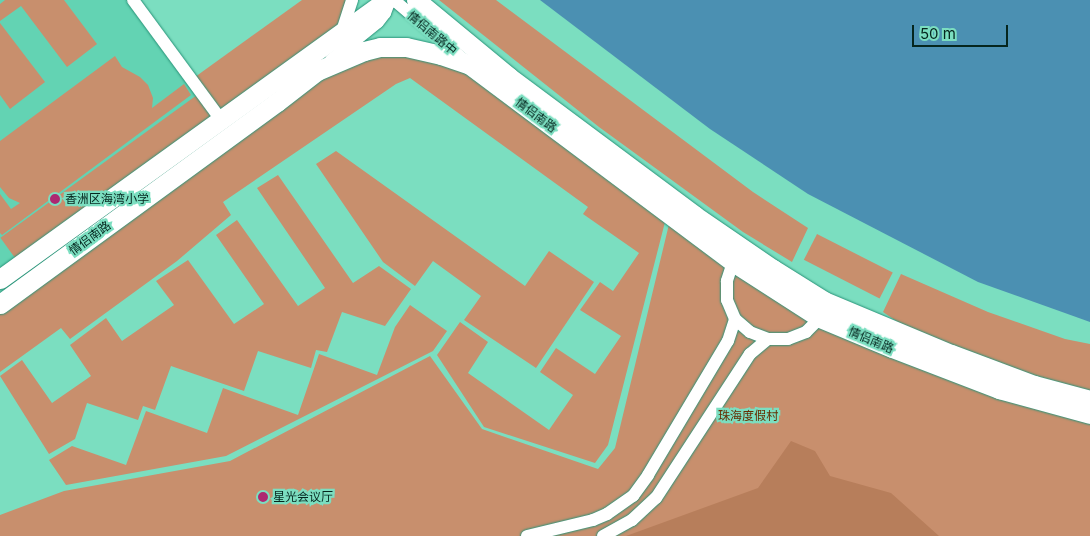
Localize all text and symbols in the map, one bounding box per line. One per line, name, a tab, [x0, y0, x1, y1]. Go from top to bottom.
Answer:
street label: 情侣南路中	[404, 8, 460, 58]
scale bar	[915, 15, 1011, 47]
text: 50 m	[920, 24, 956, 43]
street label: 情侣南路	[512, 95, 560, 135]
place label: 香洲区海湾小学	[65, 192, 149, 206]
marker: 香洲区海湾小学	[49, 193, 61, 205]
street label: 情侣南路	[66, 218, 114, 258]
street label: 情侣南路	[846, 324, 896, 356]
park label: 珠海度假村	[718, 409, 778, 423]
place label: 星光会议厅	[273, 490, 333, 504]
marker: 星光会议厅	[257, 491, 269, 503]

